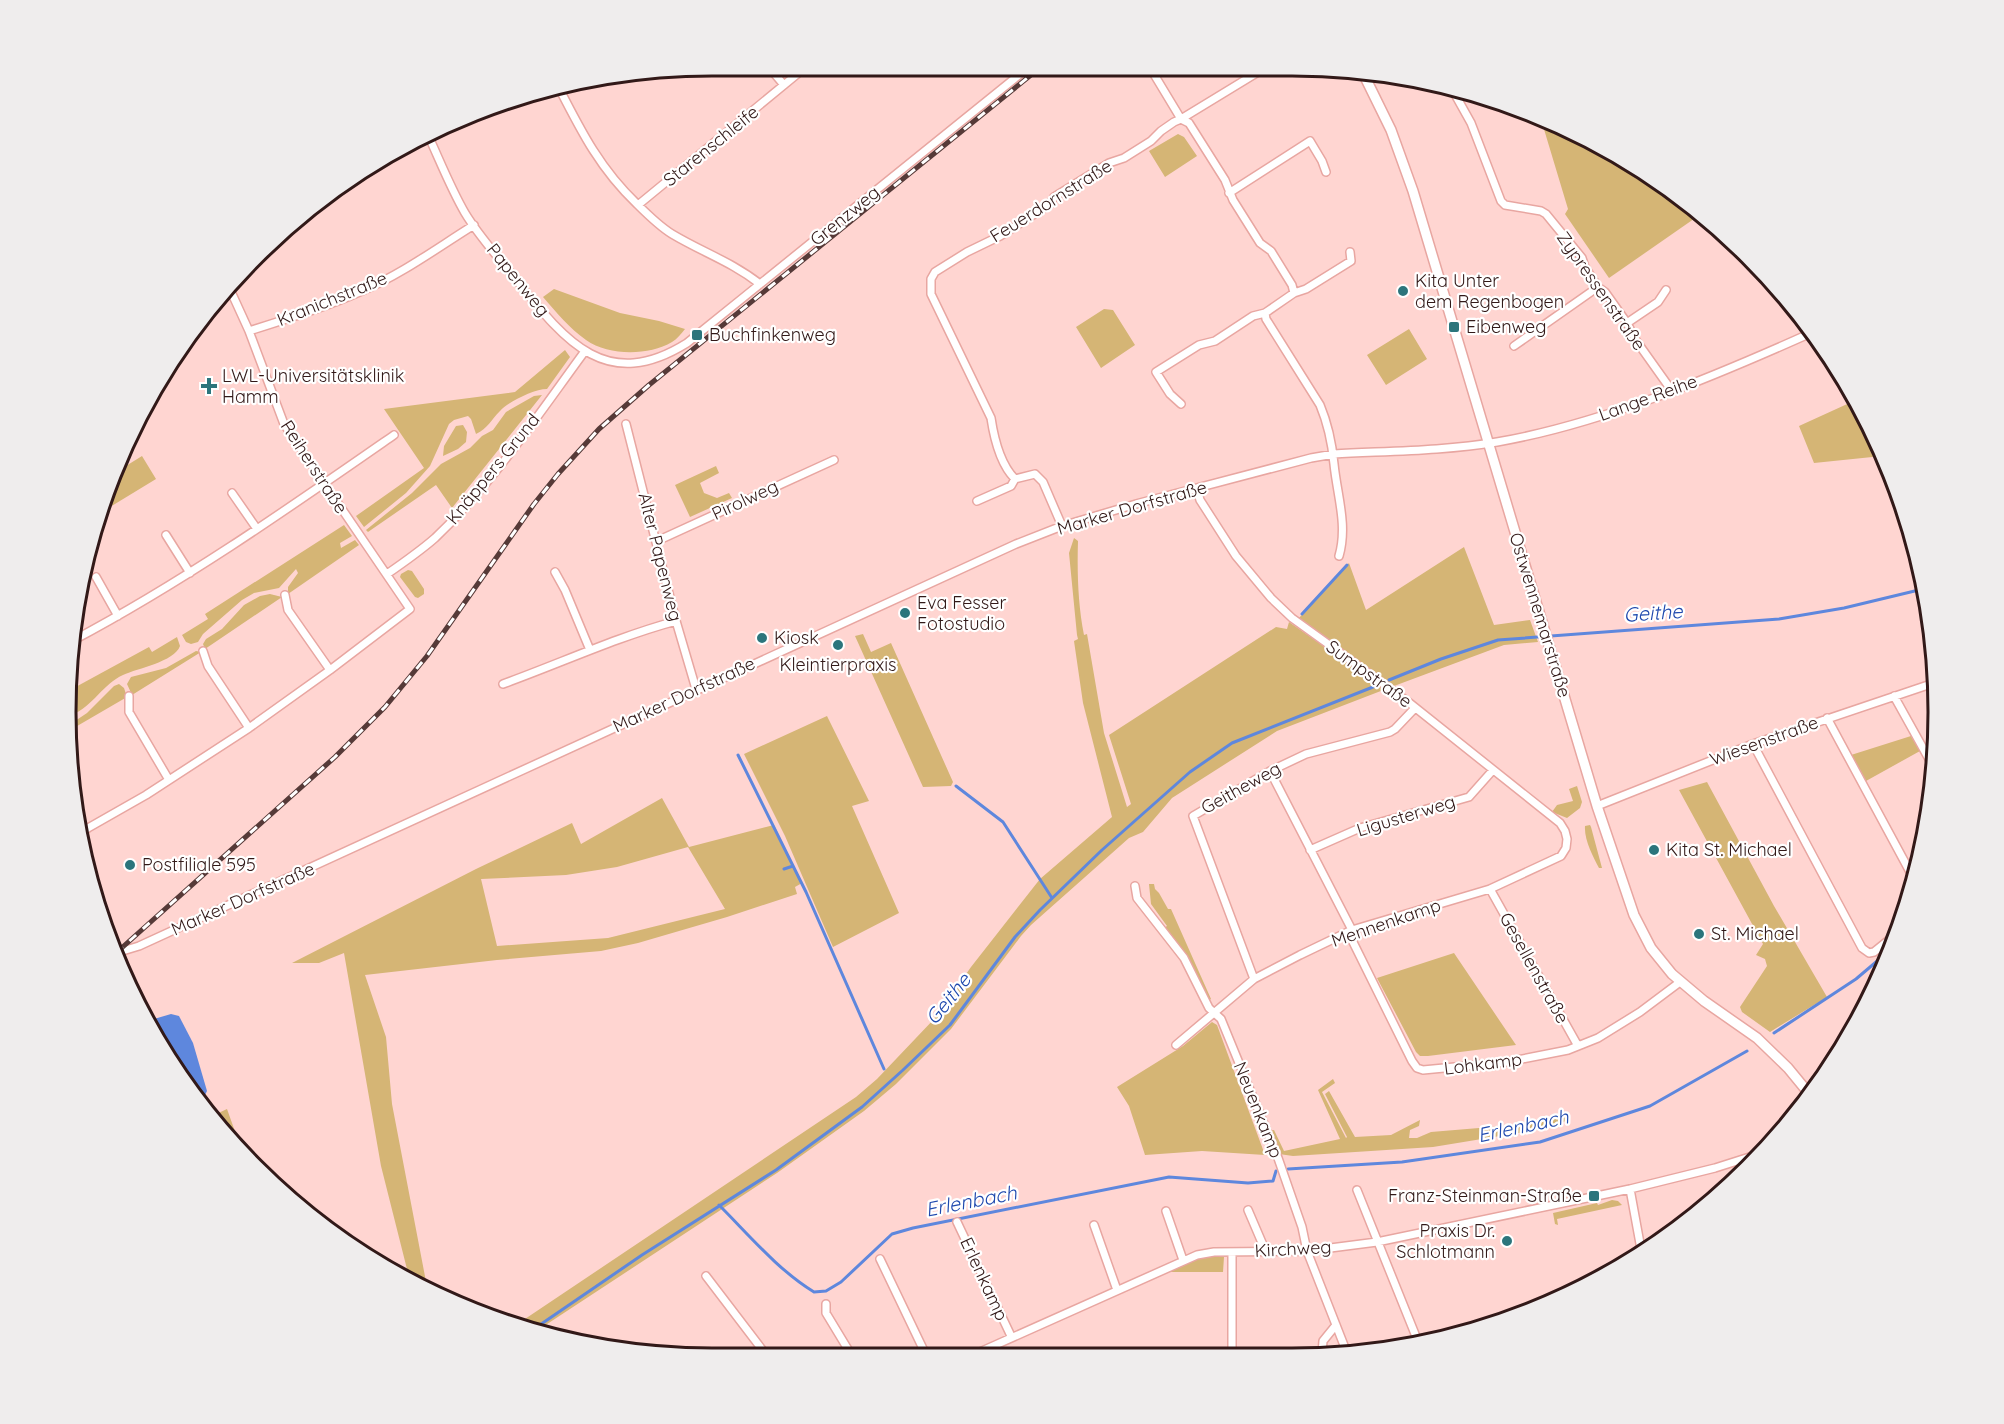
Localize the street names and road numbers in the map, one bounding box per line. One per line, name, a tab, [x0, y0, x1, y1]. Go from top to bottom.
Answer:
street label: Starenschleife	[658, 100, 763, 191]
street label: Feuerdornstraße	[986, 154, 1116, 247]
street label: Grenzweg	[805, 181, 884, 251]
street label: Zypressenstraße	[1552, 227, 1651, 355]
street label: Papenweg	[482, 238, 555, 321]
street label: Kranichstraße	[273, 266, 390, 331]
street label: Lange Reihe	[1595, 369, 1700, 426]
street label: Knäppers Grund	[441, 408, 545, 529]
street label: Reiherstraße	[276, 416, 353, 518]
street label: Pirolweg	[708, 474, 782, 525]
street label: Marker Dorfstraße	[1054, 475, 1209, 540]
street label: Alter Papenweg	[633, 490, 688, 624]
street label: Ostwennemarstraße	[1504, 530, 1577, 700]
street label: Sumpstraße	[1322, 635, 1417, 713]
street label: Marker Dorfstraße	[609, 651, 759, 738]
street label: Wiesenstraße	[1706, 710, 1821, 771]
street label: Geitheweg	[1197, 756, 1285, 819]
street label: Ligusterweg	[1354, 790, 1458, 841]
street label: Marker Dorfstraße	[168, 857, 318, 940]
street label: Mennenkamp	[1328, 893, 1444, 952]
street label: Gesellenstraße	[1495, 908, 1574, 1027]
street label: Lohkamp	[1443, 1047, 1523, 1080]
street label: Neuenkamp	[1229, 1058, 1288, 1161]
street label: Erlenkamp	[955, 1233, 1014, 1324]
street label: Kirchweg	[1254, 1235, 1332, 1262]

